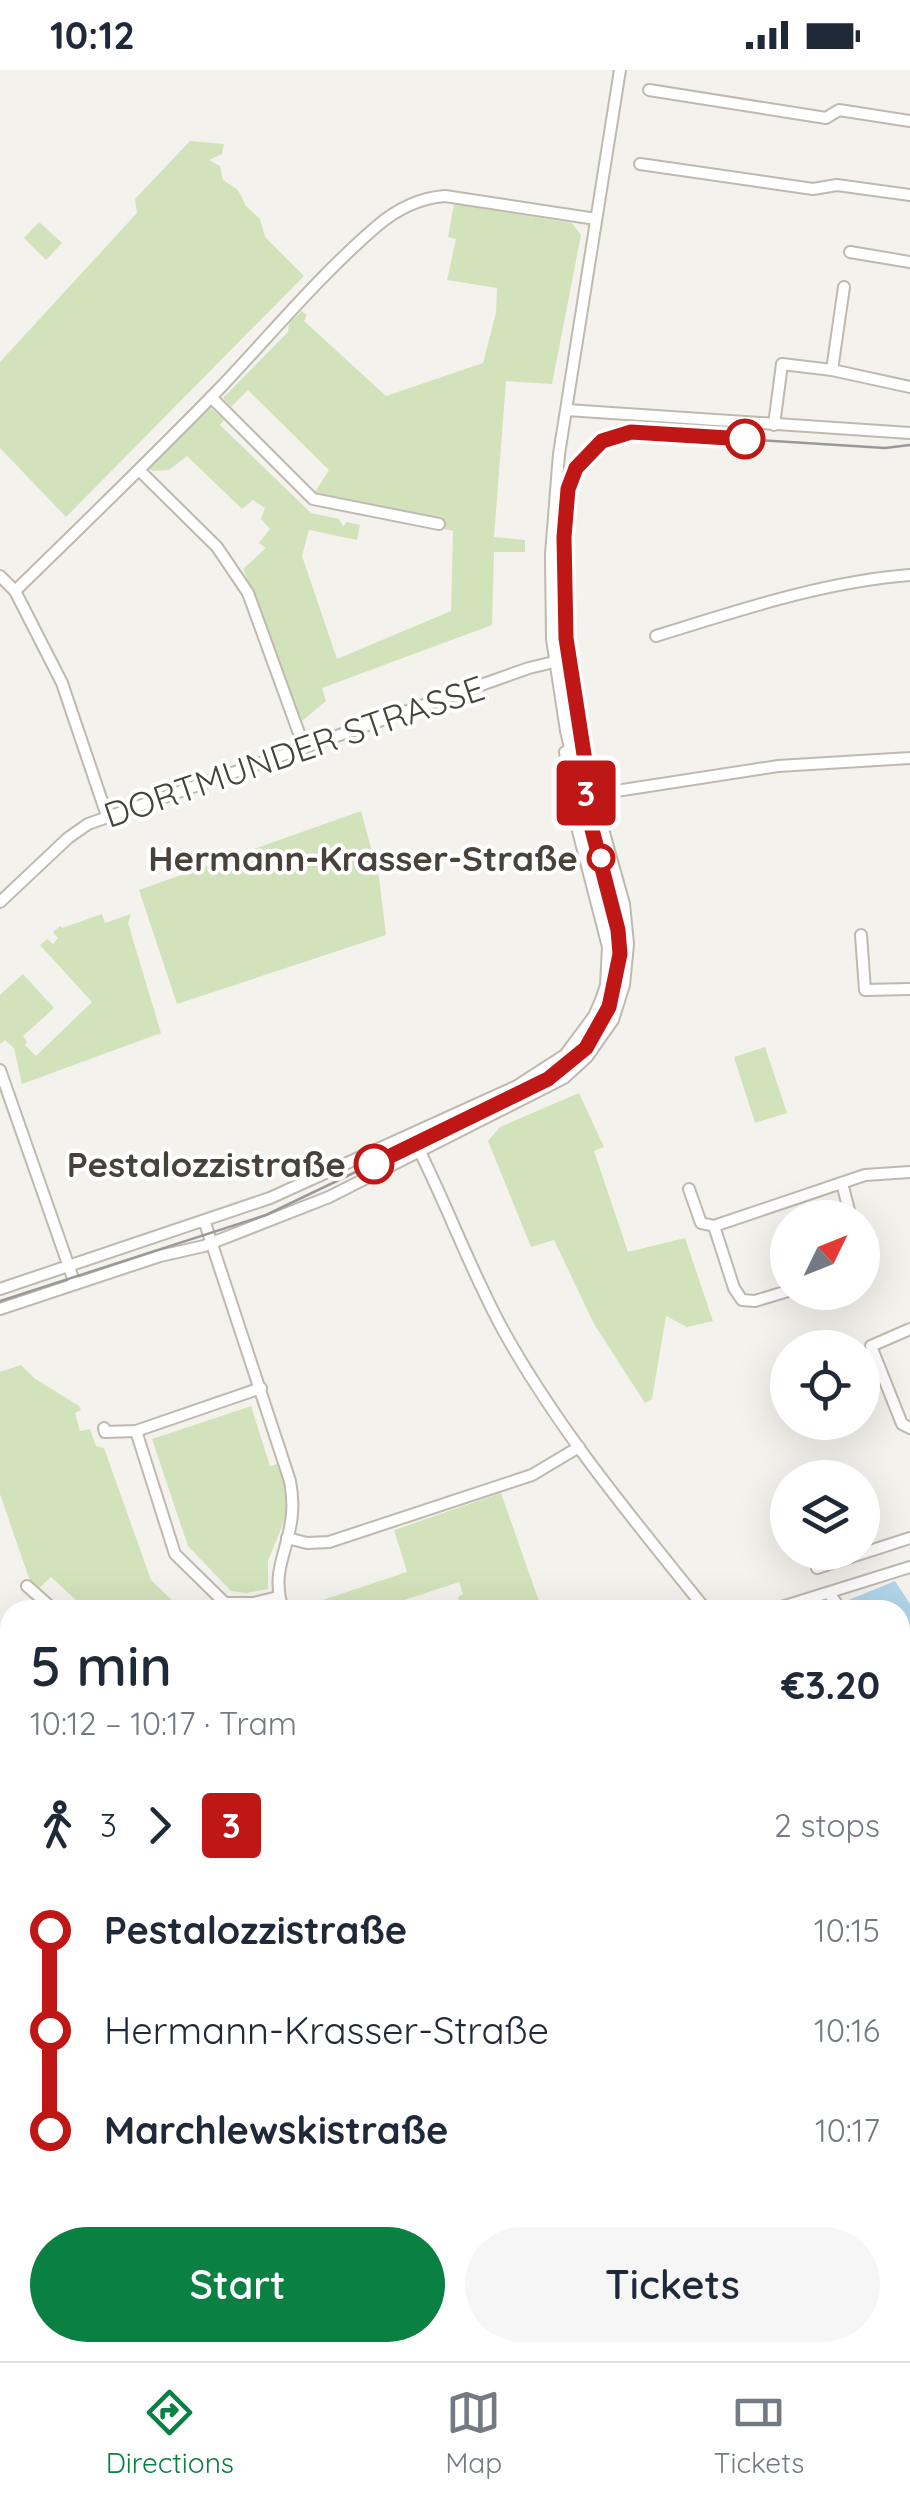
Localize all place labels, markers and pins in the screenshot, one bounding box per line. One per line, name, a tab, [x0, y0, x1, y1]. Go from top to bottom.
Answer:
unlabelled marker	[726, 420, 764, 458]
place label: Hermann-Krasser-Straße	[148, 836, 578, 880]
marker: Hermann-Krasser-Straße	[588, 845, 614, 871]
place label: Pestalozzistraße	[67, 1142, 346, 1186]
marker: Pestalozzistraße	[355, 1145, 393, 1183]

